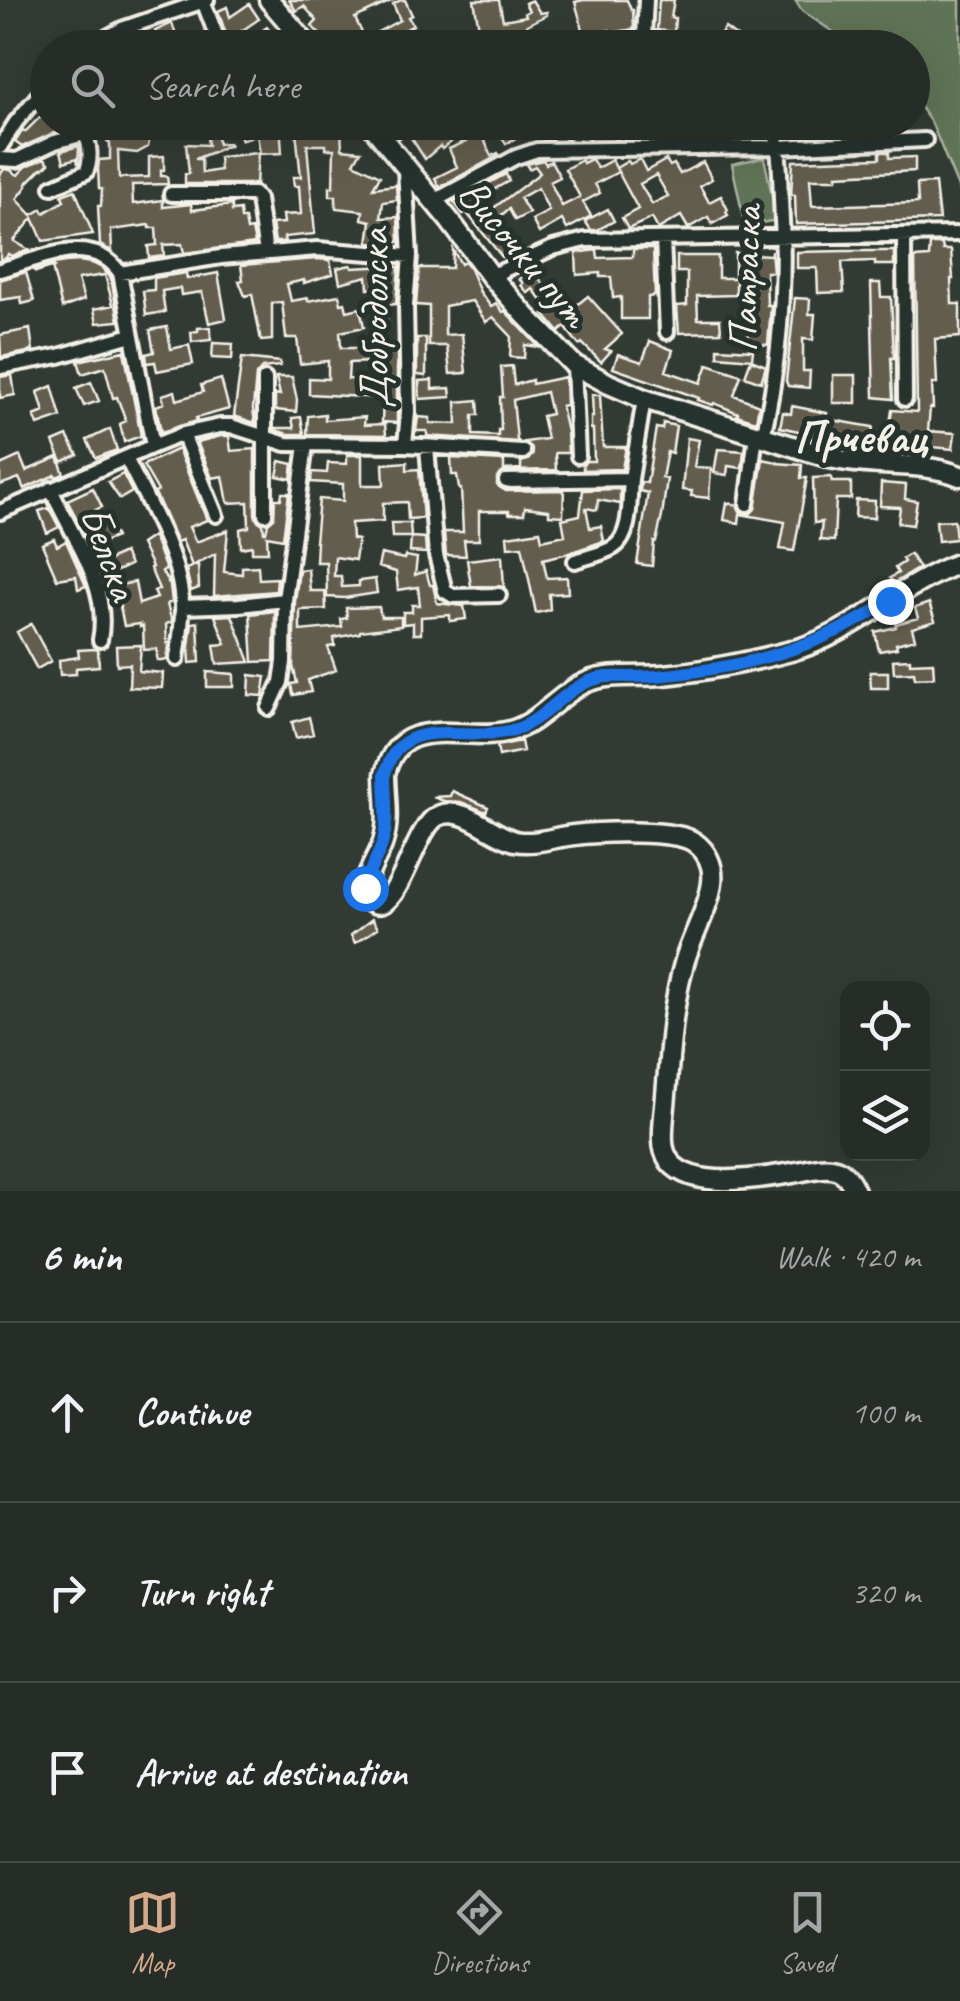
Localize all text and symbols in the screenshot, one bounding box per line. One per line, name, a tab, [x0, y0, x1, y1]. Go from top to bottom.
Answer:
search box	[30, 30, 930, 140]
icon: search	[65, 58, 120, 113]
text: Search here	[145, 62, 300, 109]
street label: Височки пут	[446, 168, 603, 340]
street label: Патраска	[716, 201, 774, 353]
street label: Добродолска	[348, 225, 401, 408]
district label: Прчевац	[794, 409, 929, 466]
street label: Белска	[68, 499, 151, 610]
route end	[868, 579, 914, 625]
route start	[343, 866, 389, 912]
map controls	[840, 981, 930, 1161]
button: locate	[840, 981, 930, 1071]
button: layers	[840, 1071, 930, 1161]
text: 6 min	[40, 1230, 121, 1283]
text: Walk · 420 m	[776, 1236, 920, 1277]
icon: ahead	[40, 1385, 95, 1440]
text: Continue	[135, 1389, 249, 1436]
text: 100 m	[851, 1392, 920, 1433]
icon: right	[40, 1565, 95, 1620]
text: Turn right	[135, 1569, 269, 1616]
text: 320 m	[851, 1572, 920, 1613]
icon: arrive	[40, 1745, 95, 1800]
text: Arrive at destination	[135, 1749, 407, 1796]
tab: Map	[125, 1885, 180, 1980]
tab: Directions	[431, 1885, 529, 1980]
tab: Saved	[780, 1885, 835, 1980]

